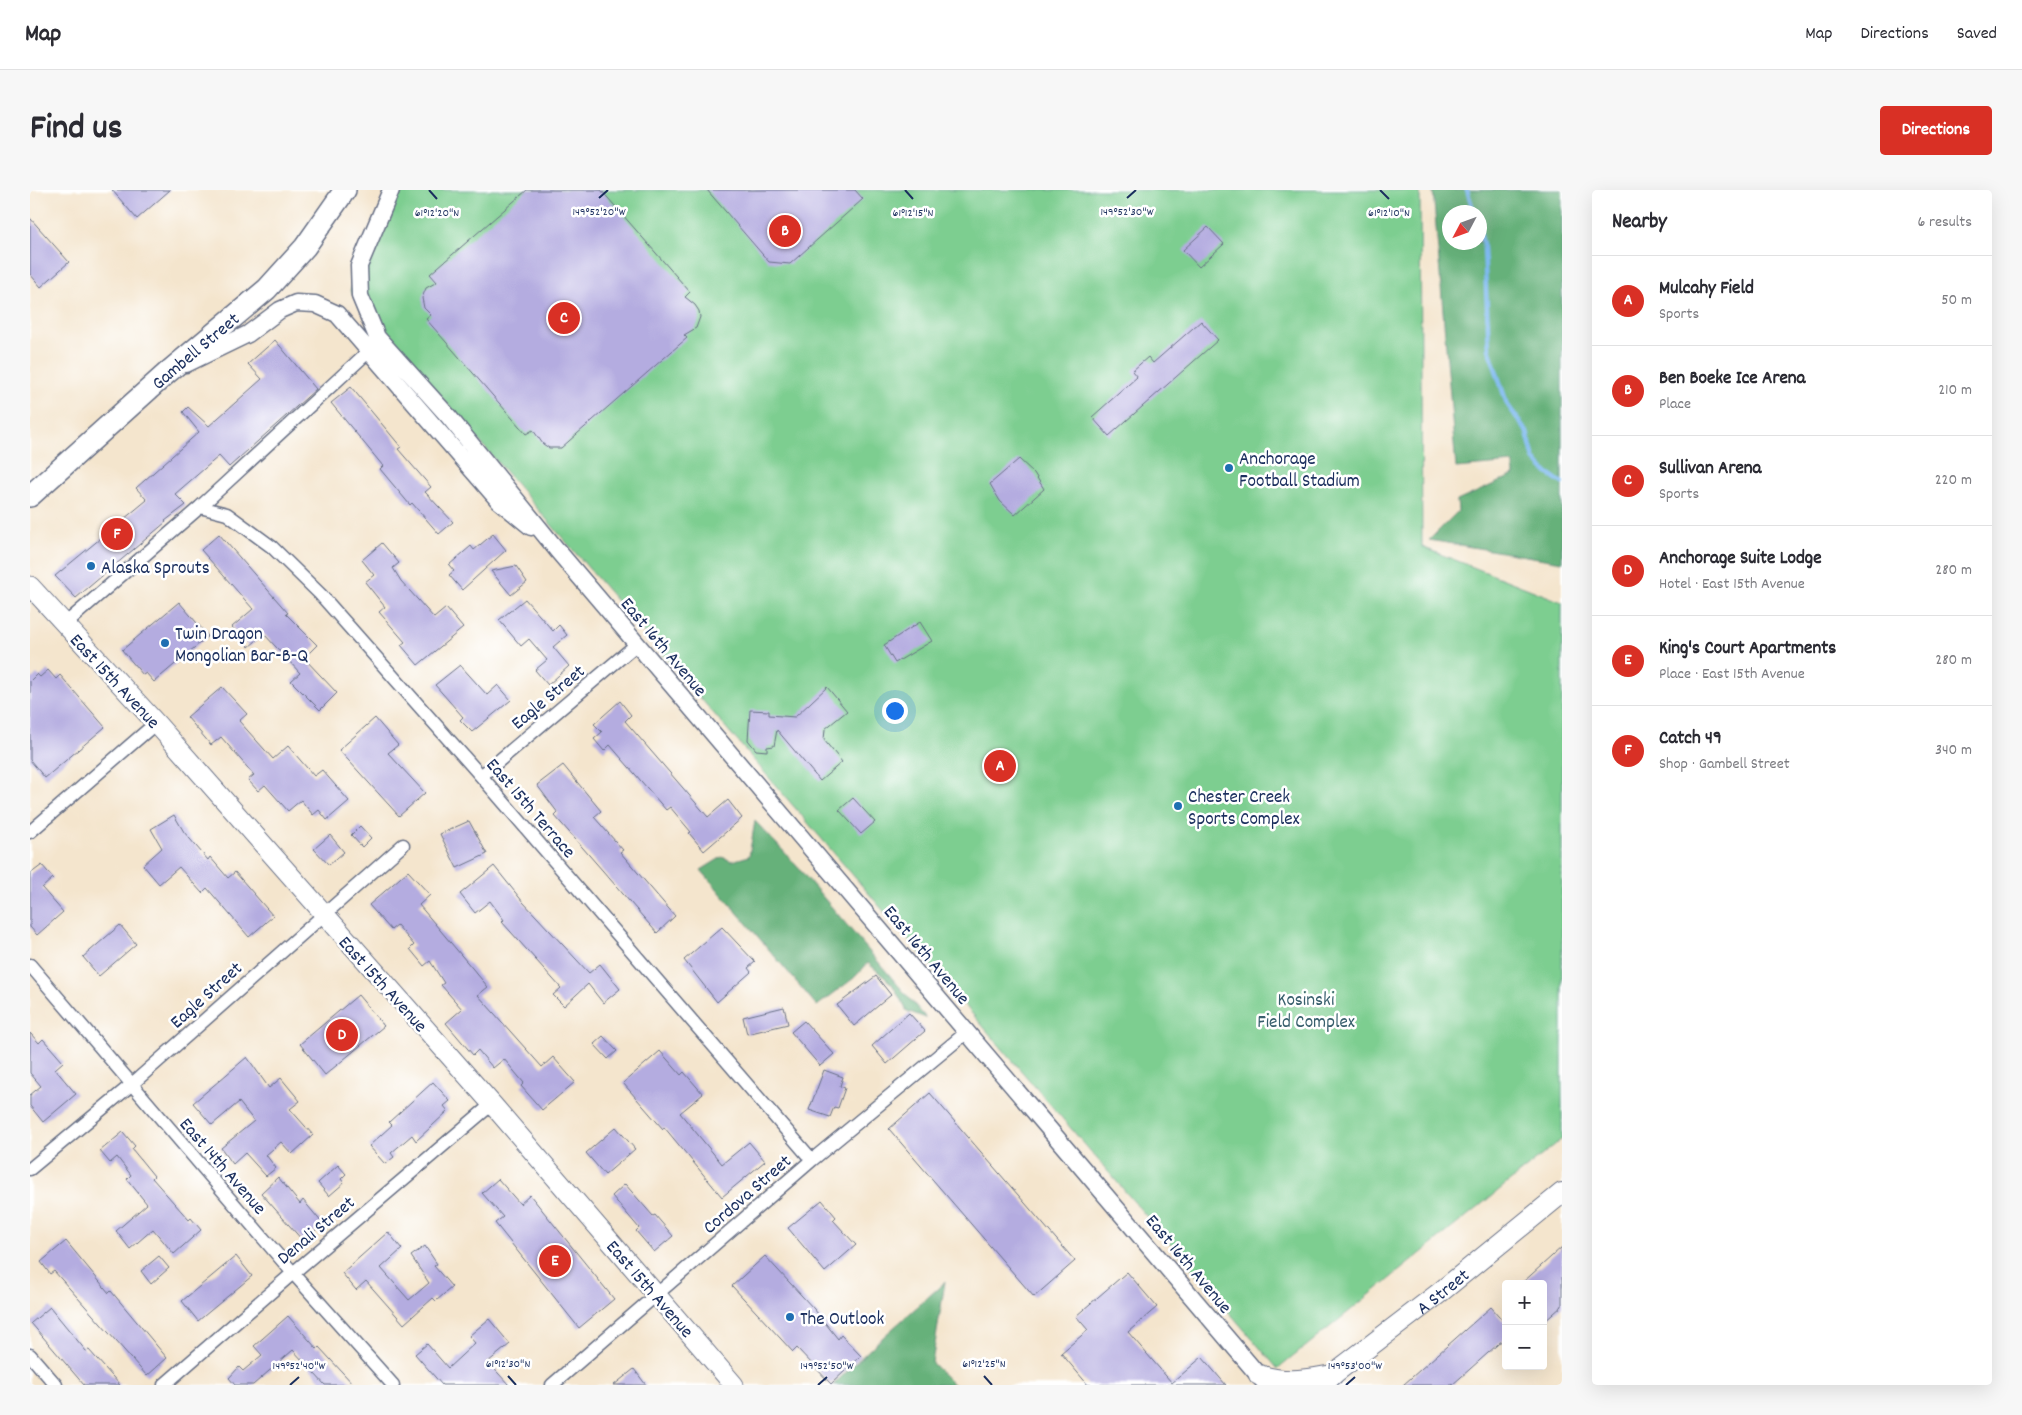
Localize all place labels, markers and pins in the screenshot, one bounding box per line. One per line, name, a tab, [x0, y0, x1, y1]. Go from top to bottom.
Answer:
pin: B	[769, 212, 801, 250]
pin: C	[548, 299, 580, 337]
place label: Anchorage Football Stadium	[1239, 447, 1360, 496]
marker: Anchorage Football Stadium	[1223, 462, 1235, 474]
pin: F	[101, 515, 133, 553]
place label: Alaska Sprouts	[101, 556, 210, 583]
marker: Alaska Sprouts	[85, 560, 97, 572]
place label: Twin Dragon Mongolian Bar-B-Q	[175, 622, 308, 671]
marker: Twin Dragon Mongolian Bar-B-Q	[159, 637, 171, 649]
pin: A	[984, 747, 1016, 785]
place label: Chester Creek Sports Complex	[1188, 785, 1300, 834]
marker: Chester Creek Sports Complex	[1172, 800, 1184, 812]
pin: D	[326, 1016, 358, 1054]
pin: E	[539, 1242, 571, 1280]
place label: The Outlook	[800, 1307, 885, 1334]
marker: The Outlook	[784, 1311, 796, 1323]

